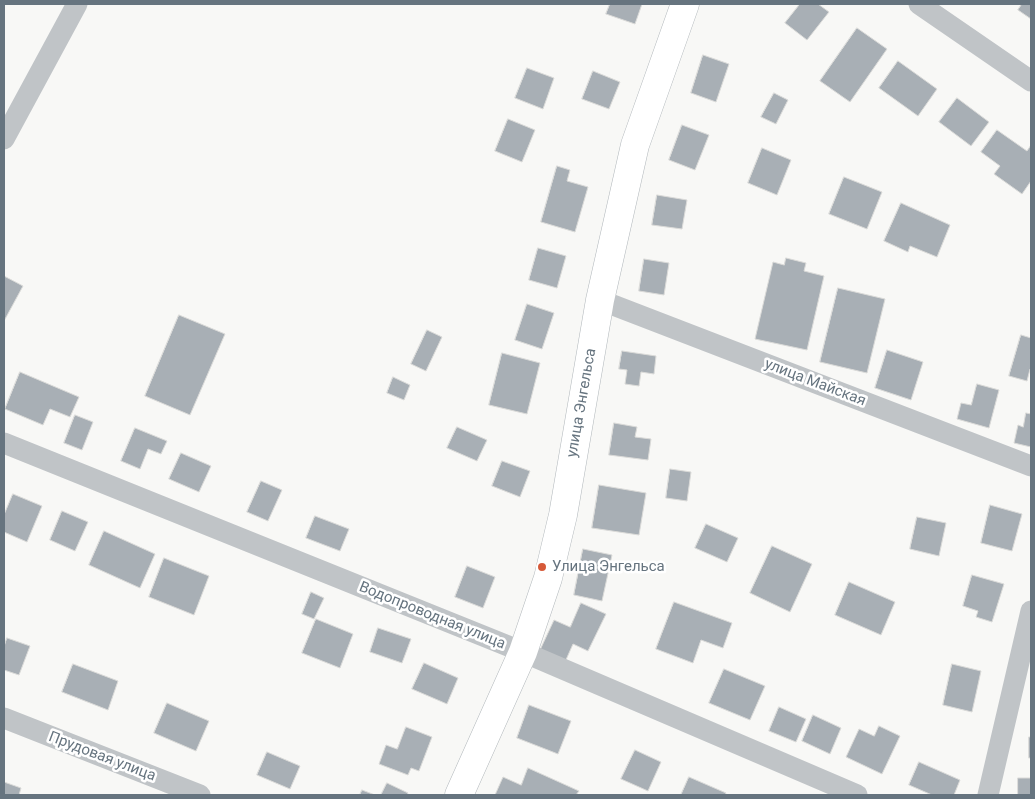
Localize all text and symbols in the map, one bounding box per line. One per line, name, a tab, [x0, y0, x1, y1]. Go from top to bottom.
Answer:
street label: улица Энгельса	[564, 347, 600, 459]
street label: улица Майская	[762, 355, 868, 411]
place label: Улица Энгельса	[552, 558, 665, 576]
marker: Улица Энгельса	[536, 561, 548, 573]
street label: Водопроводная улица	[356, 578, 508, 654]
street label: Прудовая улица	[46, 728, 158, 786]

